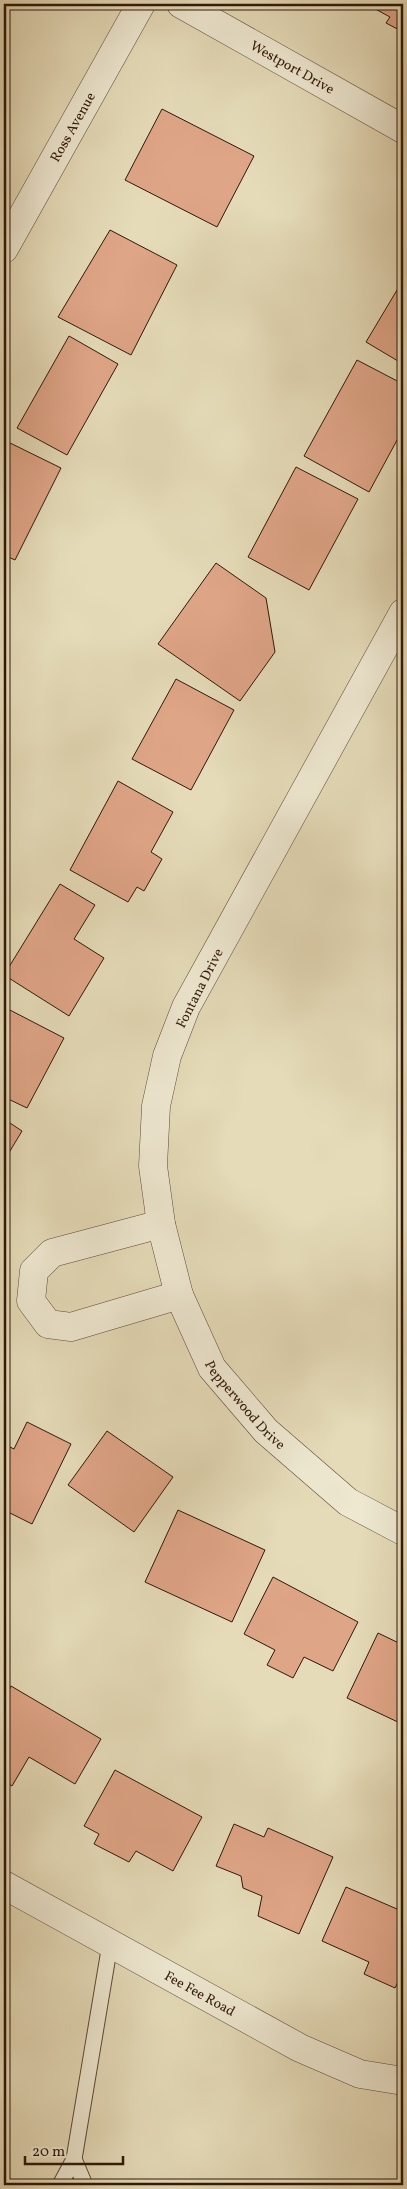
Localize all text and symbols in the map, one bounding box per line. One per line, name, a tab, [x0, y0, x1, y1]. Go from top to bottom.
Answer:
street label: Westport Drive	[246, 37, 338, 100]
street label: Ross Avenue	[46, 89, 101, 166]
street label: Fontana Drive	[172, 945, 229, 1032]
street label: Pepperwood Drive	[199, 1358, 289, 1455]
street label: Fee Fee Road	[161, 1967, 238, 2022]
scale bar	[25, 2134, 122, 2166]
text: 20 m	[32, 2142, 65, 2163]

